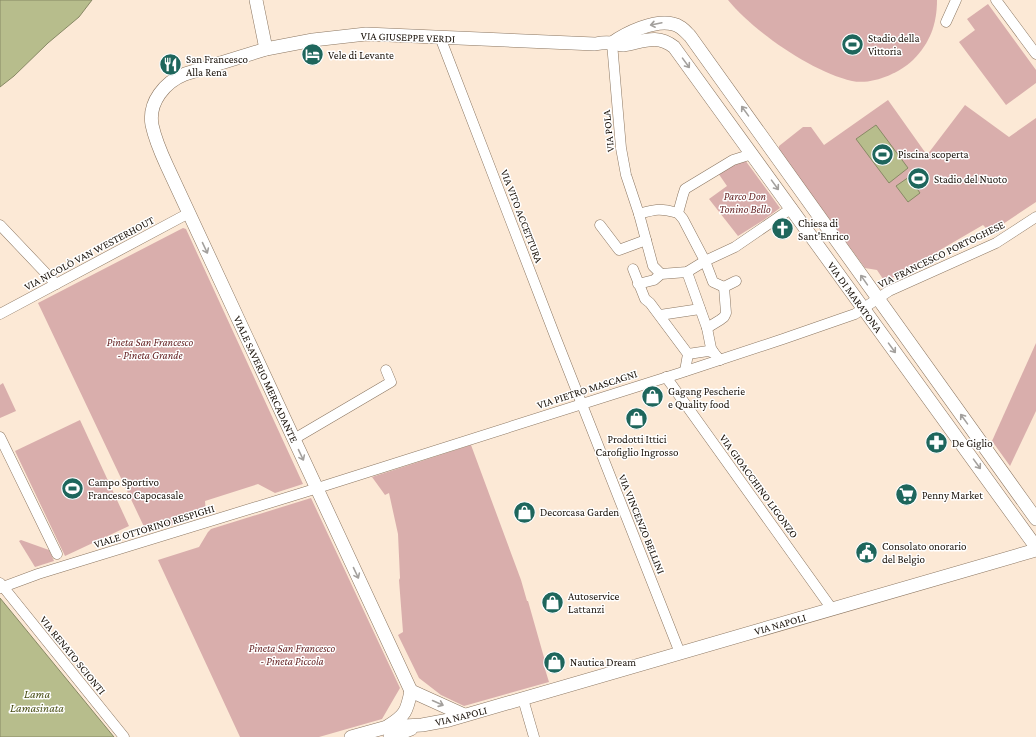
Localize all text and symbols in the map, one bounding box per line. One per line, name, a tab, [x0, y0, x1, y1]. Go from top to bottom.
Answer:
one-way arrow	[650, 21, 663, 29]
street label: VIA GIUSEPPE VERDI	[361, 29, 455, 45]
sports icon: Stadio della Vittoria	[839, 31, 865, 57]
place label: Stadio della Vittoria	[868, 32, 920, 57]
hotel icon: Vele di Levante	[299, 42, 325, 68]
place label: Vele di Levante	[328, 49, 394, 61]
restaurant icon: San Francesco Alla Rena	[158, 52, 184, 78]
place label: San Francesco Alla Rena	[186, 53, 248, 78]
one-way arrow	[682, 58, 690, 69]
one-way arrow	[741, 106, 749, 117]
street label: VIA POLA	[600, 108, 616, 153]
sports icon: Piscina scoperta	[869, 141, 895, 167]
place label: Piscina scoperta	[898, 148, 969, 161]
sports icon: Stadio del Nuoto	[905, 166, 931, 192]
street label: VIA VITO ACCETTURA	[499, 168, 546, 265]
place label: Stadio del Nuoto	[934, 173, 1008, 185]
one-way arrow	[771, 180, 779, 191]
park label: Parco Don Tonino Bello	[719, 190, 771, 215]
street label: VIA NICOLÒ VAN WESTERHOUT	[22, 214, 156, 292]
church icon: Chiesa di Sant'Enrico	[769, 216, 795, 242]
place label: Chiesa di Sant'Enrico	[798, 217, 849, 242]
street label: VIA FRANCESCO PORTOGHESE	[876, 218, 1006, 290]
one-way arrow	[202, 242, 209, 254]
street label: VIA DI MARATONA	[825, 259, 885, 335]
one-way arrow	[860, 274, 868, 285]
street label: VIALE SAVERIO MERCADANTE	[231, 314, 301, 444]
park label: Pineta San Francesco - Pineta Grande	[107, 336, 193, 361]
one-way arrow	[888, 342, 896, 353]
street label: VIA PIETRO MASCAGNI	[535, 367, 639, 411]
shop icon: Gagang Pescherie e Quality food	[639, 384, 665, 410]
place label: Gagang Pescherie e Quality food	[668, 385, 745, 411]
shop icon: Prodotti Ittici Carofiglio Ingrosso	[624, 406, 650, 432]
one-way arrow	[960, 414, 968, 425]
pharmacy icon: De Giglio	[923, 430, 949, 456]
street label: VIA GIOACCHINO LIGONZO	[717, 432, 801, 540]
place label: Prodotti Ittici Carofiglio Ingrosso	[596, 433, 679, 459]
place label: De Giglio	[952, 437, 993, 450]
one-way arrow	[298, 449, 305, 461]
one-way arrow	[973, 459, 981, 470]
street label: VIA VINCENZO BELLINI	[617, 472, 667, 576]
sports icon: Campo Sportivo Francesco Capocasale	[59, 475, 85, 501]
place label: Campo Sportivo Francesco Capocasale	[88, 476, 183, 502]
supermarket icon: Penny Market	[893, 482, 919, 508]
place label: Penny Market	[922, 489, 983, 502]
shop icon: Decorcasa Garden	[512, 499, 538, 525]
street label: VIALE OTTORINO RESPIGHI	[92, 502, 216, 550]
place label: Decorcasa Garden	[540, 506, 619, 518]
public building icon: Consolato onorario del Belgio	[853, 539, 879, 565]
place label: Consolato onorario del Belgio	[882, 540, 967, 566]
one-way arrow	[353, 567, 360, 579]
shop icon: Autoservice Lattanzi	[539, 589, 565, 615]
place label: Autoservice Lattanzi	[568, 590, 620, 615]
street label: VIA NAPOLI	[753, 611, 807, 637]
street label: VIA RENATO SCIONTI	[38, 613, 108, 697]
park label: Pineta San Francesco - Pineta Piccola	[249, 642, 335, 667]
shop icon: Nautica Dream	[541, 649, 567, 675]
place label: Nautica Dream	[570, 656, 636, 668]
water label: Lama Lamasinata	[10, 687, 64, 715]
one-way arrow	[431, 700, 443, 707]
street label: VIA NAPOLI	[434, 704, 488, 728]

